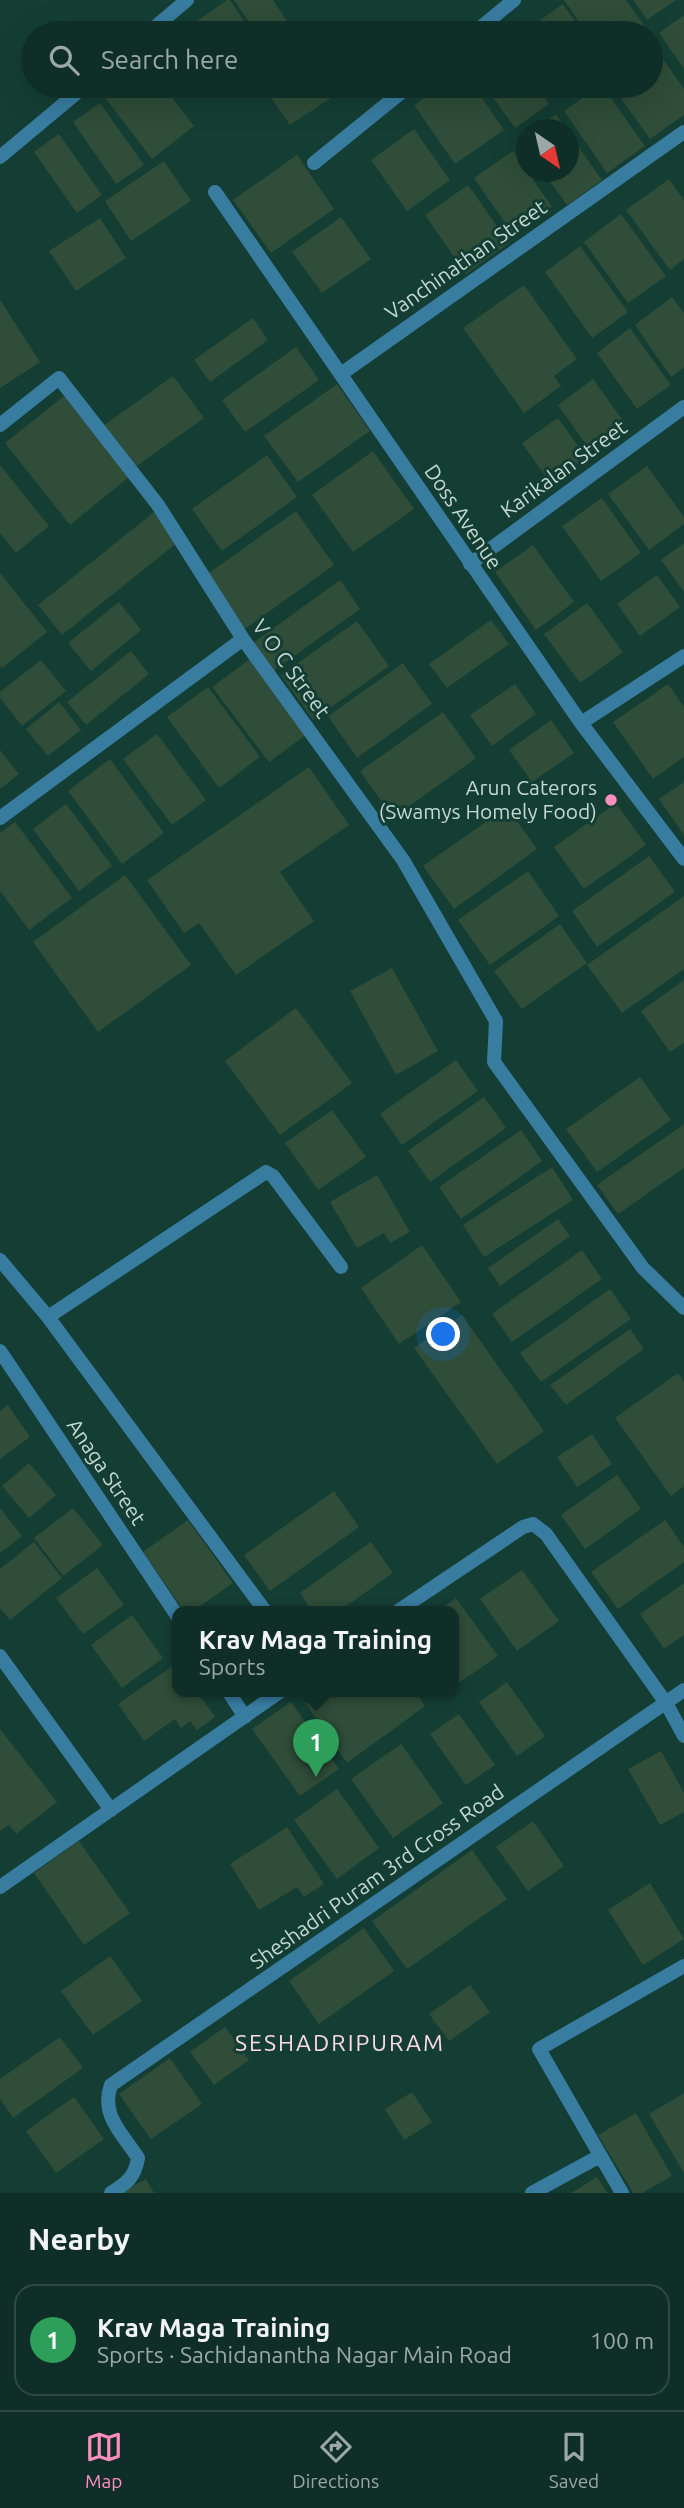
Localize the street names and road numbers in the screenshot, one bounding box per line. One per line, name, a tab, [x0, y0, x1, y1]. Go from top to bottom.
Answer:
street label: Vanchinathan Street	[380, 194, 551, 324]
street label: Karikalan Street	[496, 414, 631, 522]
street label: Doss Avenue	[420, 460, 508, 573]
street label: V O C Street	[248, 615, 335, 722]
street label: Anaga Street	[63, 1414, 151, 1529]
street label: Sheshadri Puram 3rd Cross Road	[245, 1779, 508, 1973]

